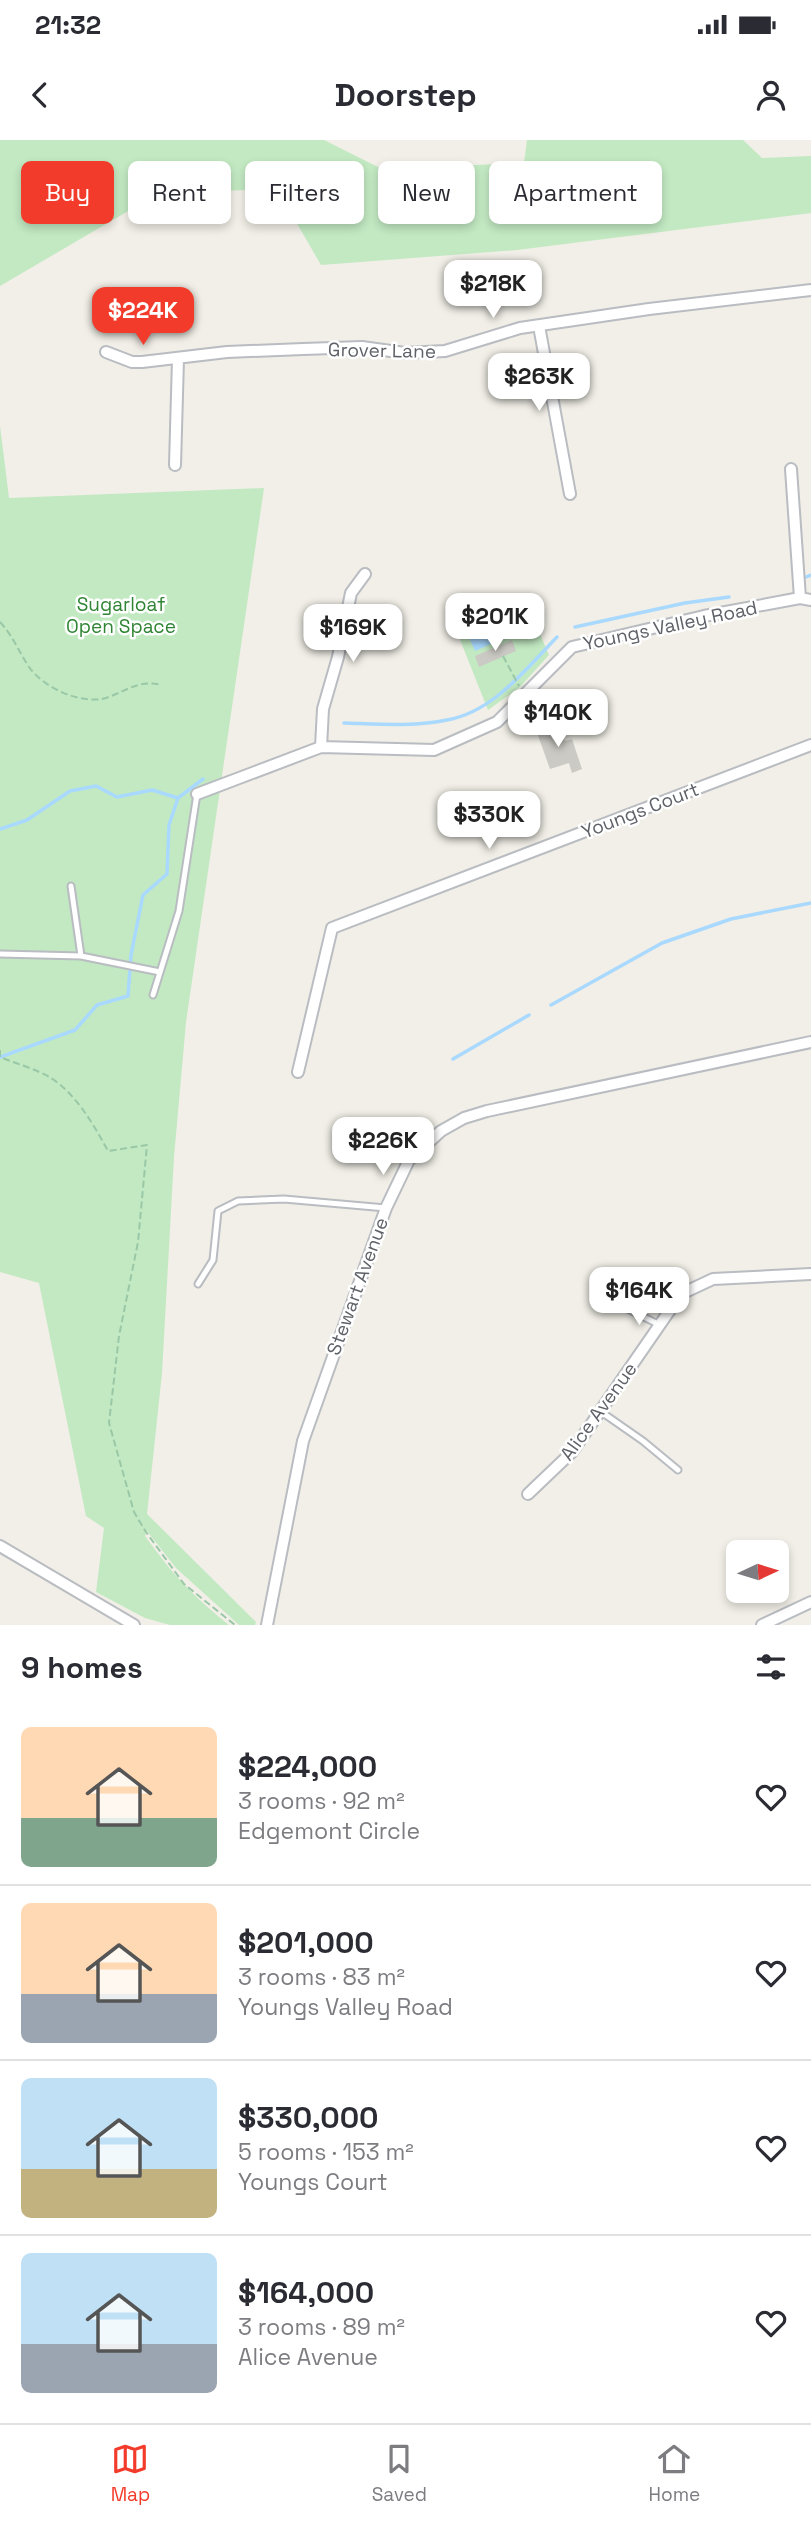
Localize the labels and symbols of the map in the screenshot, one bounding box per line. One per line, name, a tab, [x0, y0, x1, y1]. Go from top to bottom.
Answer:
pin: $218K	[444, 260, 542, 320]
pin: $224K	[94, 288, 192, 347]
street label: Grover Lane	[328, 337, 436, 364]
pin: $263K	[490, 354, 588, 413]
park label: Sugarloaf Open Space	[66, 592, 176, 639]
pin: $201K	[446, 594, 544, 653]
street label: Youngs Valley Road	[581, 595, 760, 656]
pin: $169K	[304, 604, 402, 664]
pin: $140K	[509, 690, 607, 749]
street label: Youngs Court	[578, 777, 702, 844]
pin: $330K	[440, 792, 538, 851]
pin: $226K	[334, 1118, 432, 1177]
street label: Stewart Avenue	[321, 1214, 394, 1358]
pin: $164K	[590, 1268, 688, 1327]
street label: Alice Avenue	[554, 1357, 642, 1465]
north arrow	[726, 1540, 789, 1603]

